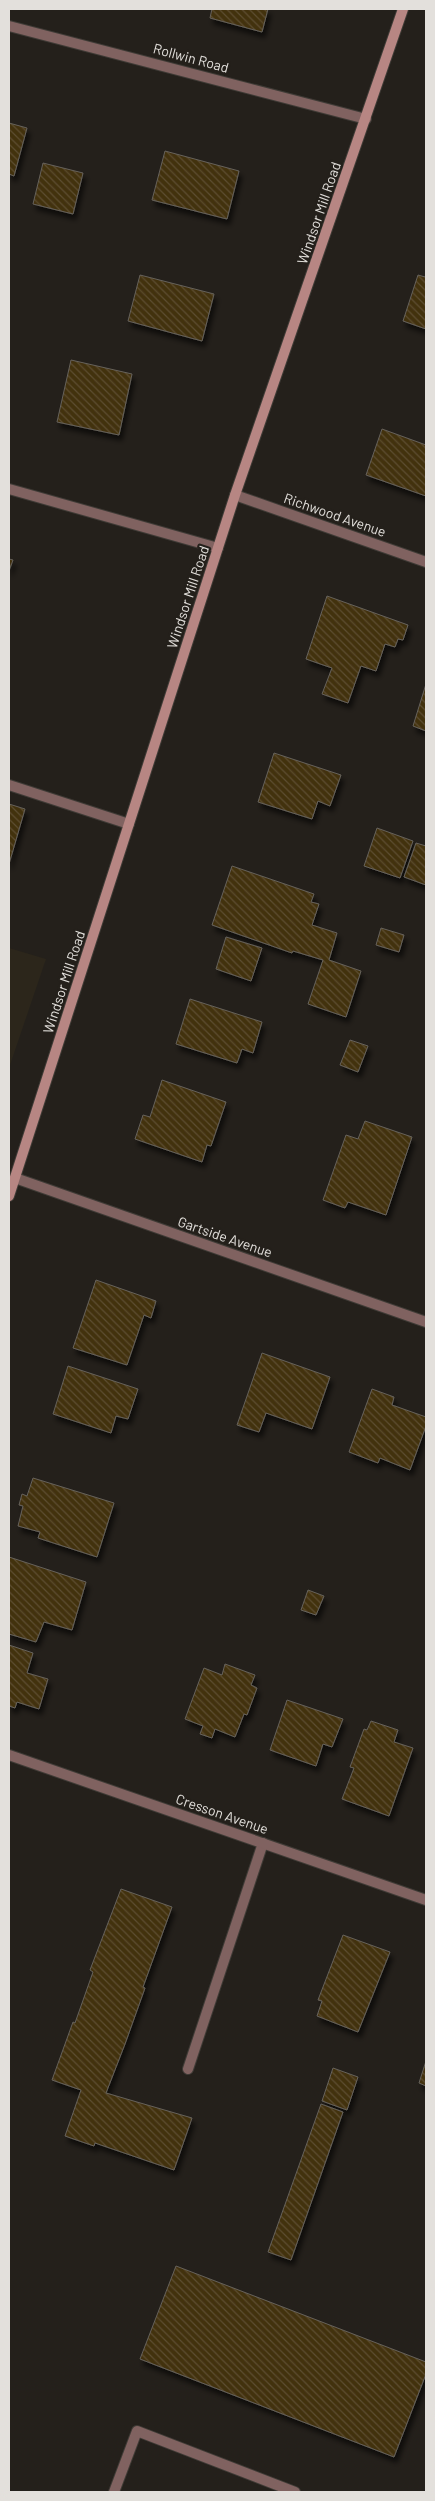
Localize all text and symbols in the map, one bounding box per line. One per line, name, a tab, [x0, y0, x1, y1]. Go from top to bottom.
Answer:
street label: Rollwin Road	[151, 39, 231, 76]
street label: Windsor Mill Road	[293, 159, 344, 266]
street label: Richwood Avenue	[282, 489, 388, 540]
street label: Windsor Mill Road	[163, 543, 212, 650]
street label: Windsor Mill Road	[39, 928, 88, 1035]
street label: Gartside Avenue	[176, 1212, 275, 1261]
street label: Cresson Avenue	[174, 1790, 271, 1837]

